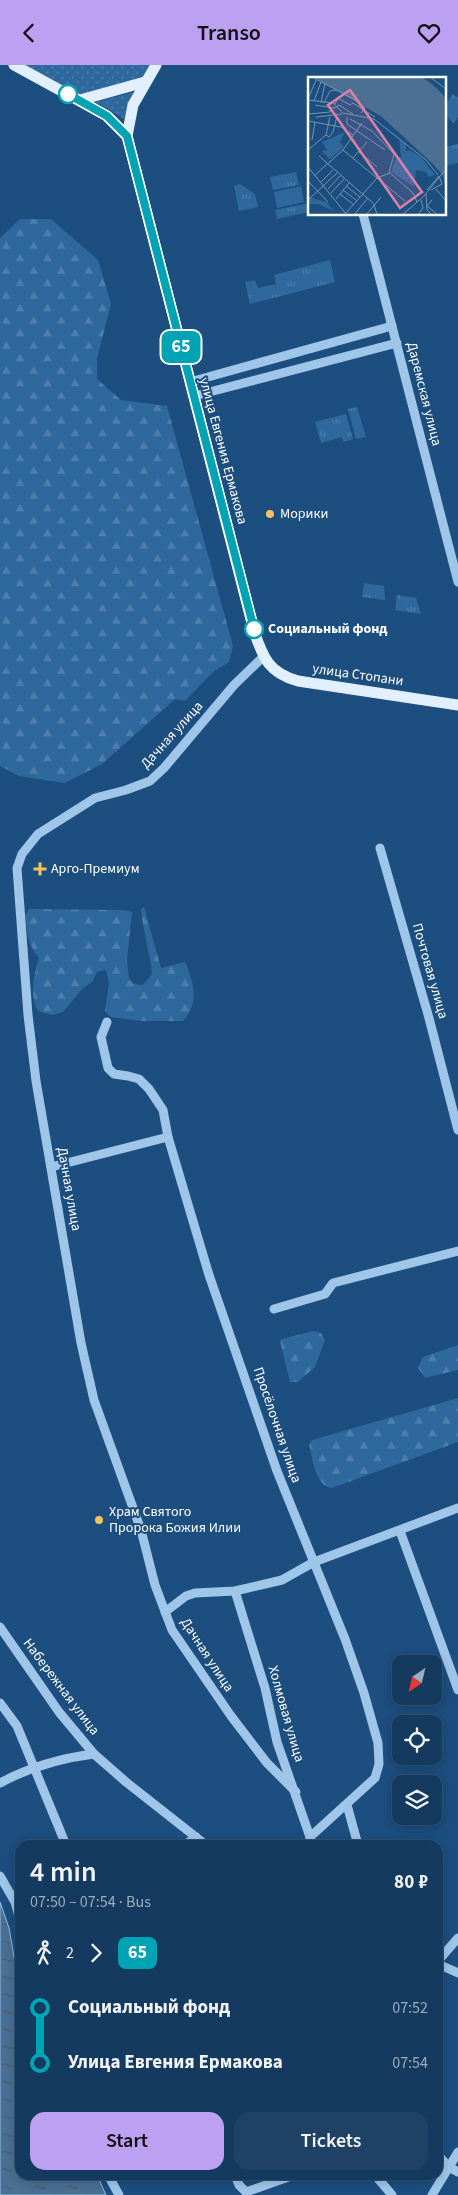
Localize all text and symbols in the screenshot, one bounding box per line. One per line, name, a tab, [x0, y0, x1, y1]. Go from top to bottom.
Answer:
text: Transo	[197, 17, 261, 49]
icon: back	[15, 19, 43, 47]
icon: heart	[415, 19, 443, 47]
inset map	[308, 77, 446, 215]
unlabelled marker	[58, 84, 78, 104]
line badge: 65	[158, 331, 204, 363]
text: 65	[171, 334, 191, 359]
street label: Даремская улица	[401, 340, 447, 448]
street label: улица Евгения Ермакова	[194, 375, 252, 527]
place label: Морики	[280, 504, 328, 524]
marker: Морики	[264, 508, 276, 520]
marker: Социальный фонд	[244, 619, 264, 639]
place label: Социальный фонд	[268, 619, 388, 639]
street label: улица Стопани	[311, 659, 405, 691]
street label: Дачная улица	[136, 697, 208, 773]
place label: Арго-Премиум	[51, 859, 140, 879]
marker: Арго-Премиум	[33, 862, 47, 876]
street label: Почтовая улица	[407, 921, 453, 1021]
street label: Дачная улица	[52, 1145, 86, 1233]
street label: Просёлочная улица	[248, 1364, 306, 1486]
place label: Храм Святого Пророка Божия Илии	[109, 1502, 241, 1538]
marker: Храм Святого Пророка Божия Илии	[93, 1514, 105, 1526]
street label: Дачная улица	[175, 1614, 239, 1696]
street label: Набережная улица	[18, 1634, 104, 1740]
north arrow	[392, 1655, 442, 1705]
map controls	[392, 1655, 442, 1825]
street label: Холмовая улица	[263, 1663, 309, 1765]
button: locate	[392, 1715, 442, 1765]
button: layers	[392, 1775, 442, 1825]
text: 4 min	[30, 1852, 97, 1892]
text: 80 ₽	[394, 1869, 428, 1896]
text: 07:50 – 07:54 · Bus	[30, 1891, 151, 1913]
icon: walk	[30, 1939, 58, 1967]
icon: forward	[82, 1939, 110, 1967]
text: 65	[128, 1940, 147, 1965]
text: 2	[66, 1942, 74, 1964]
text: Социальный фонд	[68, 1994, 230, 2021]
text: 07:52	[392, 1997, 428, 2019]
text: Улица Евгения Ермакова	[68, 2049, 283, 2076]
text: 07:54	[392, 2052, 428, 2074]
button: Start	[30, 2112, 224, 2170]
button: Tickets	[234, 2112, 428, 2170]

